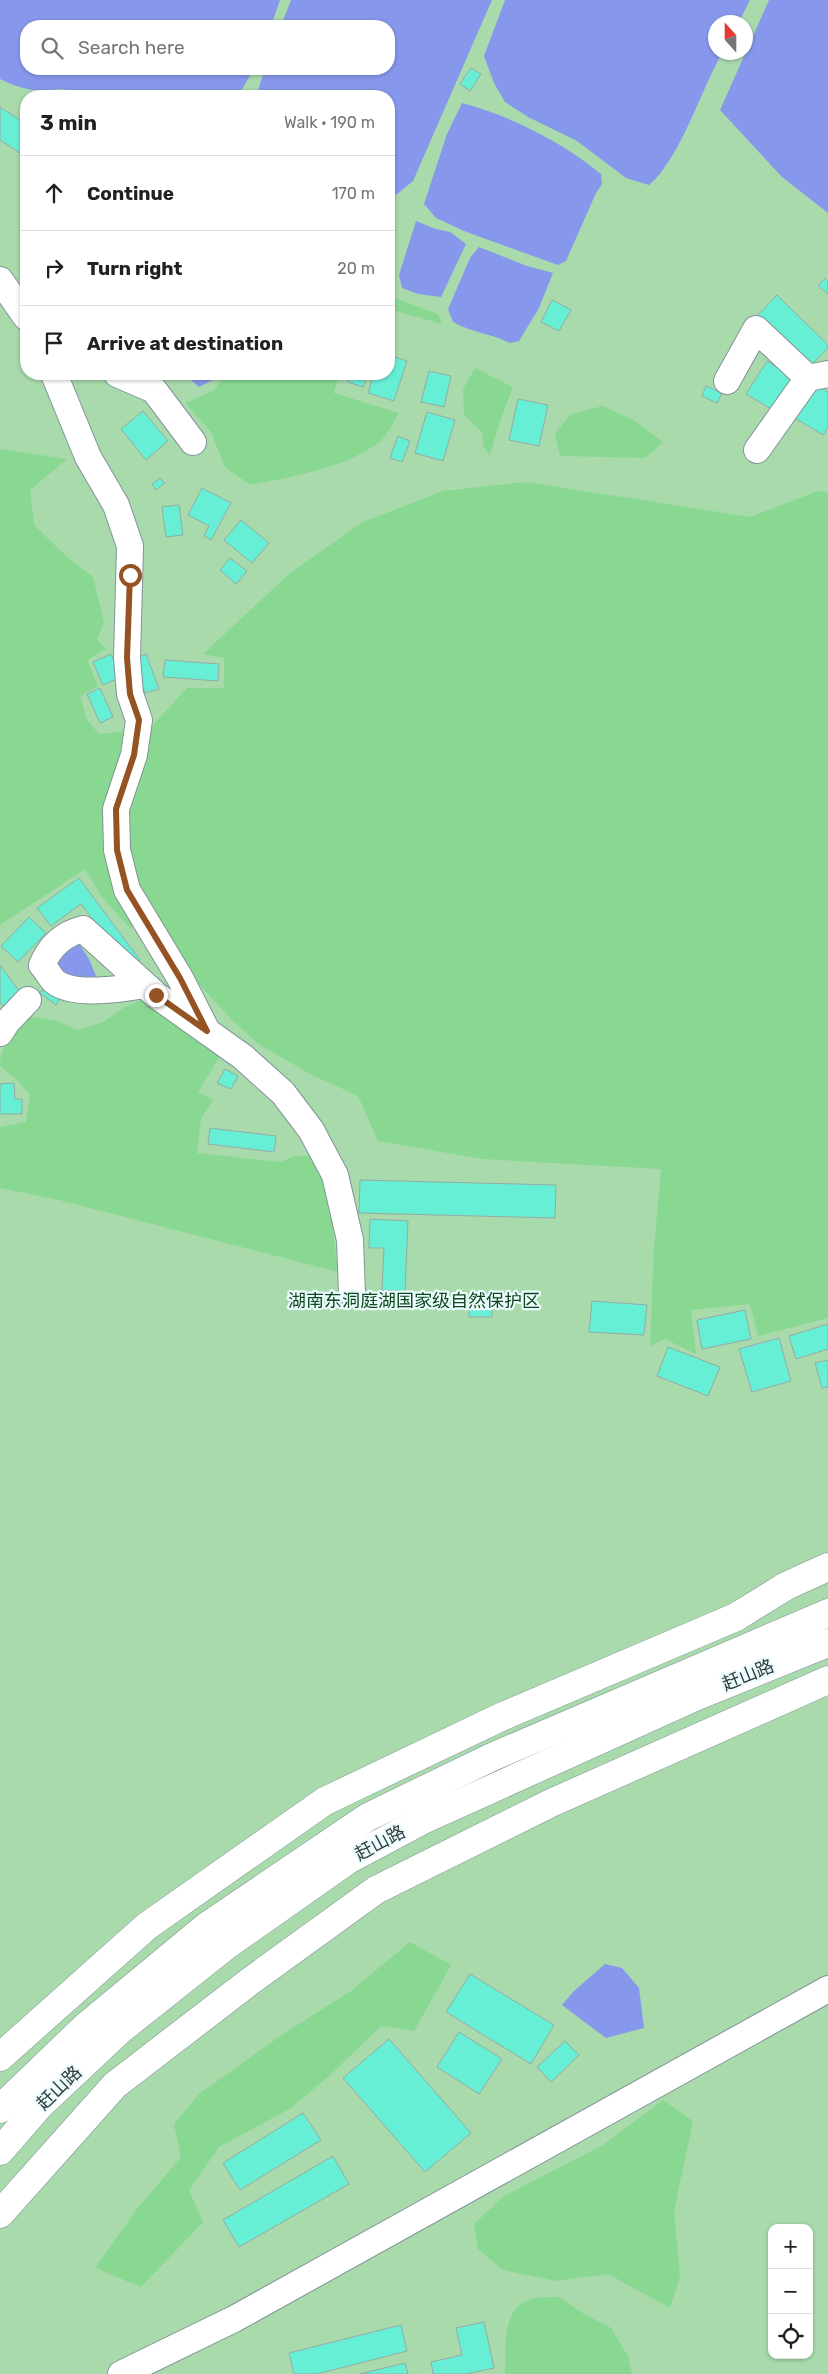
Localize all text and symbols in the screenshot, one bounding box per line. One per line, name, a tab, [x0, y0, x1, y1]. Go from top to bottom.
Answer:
north arrow	[708, 15, 753, 60]
search box	[20, 20, 395, 75]
icon: search	[38, 34, 66, 62]
text: Search here	[78, 36, 185, 59]
text: 3 min	[40, 110, 97, 135]
text: Walk · 190 m	[284, 113, 375, 132]
icon: ahead	[40, 179, 68, 207]
text: Continue	[87, 182, 174, 205]
text: 170 m	[332, 184, 375, 203]
icon: right	[40, 254, 68, 282]
text: Turn right	[87, 257, 182, 280]
text: 20 m	[337, 259, 375, 278]
icon: arrive	[40, 329, 68, 357]
text: Arrive at destination	[87, 332, 283, 355]
route start	[119, 564, 142, 587]
route end	[145, 984, 168, 1007]
park label: 湖南东洞庭湖国家级自然保护区	[288, 1290, 540, 1312]
street label: 赶山路	[719, 1655, 777, 1695]
street label: 赶山路	[351, 1821, 409, 1865]
street label: 赶山路	[32, 2061, 86, 2115]
map controls	[768, 2224, 813, 2359]
button: +	[768, 2224, 813, 2269]
button: −	[768, 2269, 813, 2314]
button: locate	[768, 2314, 813, 2359]

